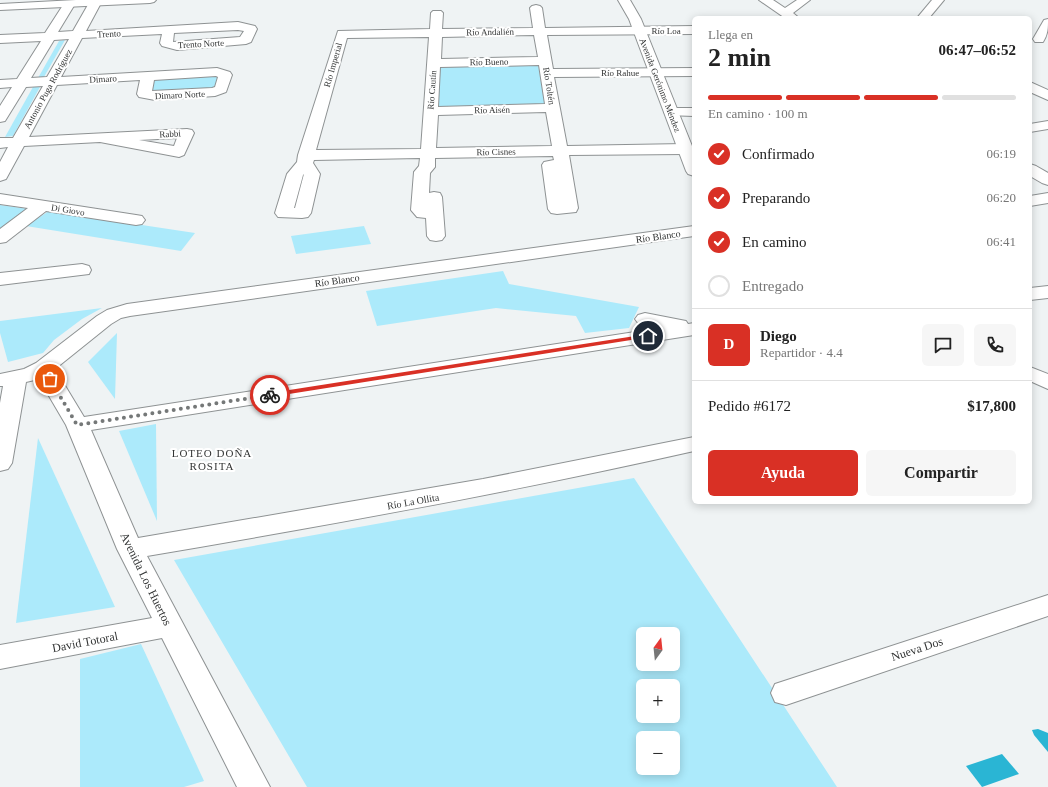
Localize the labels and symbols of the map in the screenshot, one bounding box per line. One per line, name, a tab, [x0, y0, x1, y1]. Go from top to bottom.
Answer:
street label: Río Loa	[651, 26, 681, 36]
street label: Río Andalién	[466, 27, 514, 37]
street label: Trento	[97, 28, 122, 40]
street label: Avenida Gerónimo Méndez	[637, 37, 683, 133]
street label: Trento Norte	[178, 38, 224, 50]
street label: Río Imperial	[322, 41, 344, 88]
street label: Antonio Puga Rodríguez	[22, 47, 74, 131]
street label: Río Bueno	[470, 57, 509, 67]
street label: Río Toltén	[541, 66, 557, 106]
street label: Río Rahue	[601, 68, 639, 78]
street label: Río Cautín	[426, 70, 438, 110]
street label: Dimaro	[89, 73, 117, 85]
street label: Dimaro Norte	[155, 89, 205, 101]
street label: Río Aisén	[474, 105, 510, 115]
street label: Rabbi	[159, 128, 181, 140]
street label: Río Cisnes	[476, 147, 516, 157]
street label: Di Giovo	[51, 202, 86, 218]
street label: Río Blanco	[635, 228, 681, 245]
street label: Río Blanco	[314, 272, 360, 289]
pin	[631, 319, 665, 353]
pin	[33, 362, 67, 396]
courier	[250, 375, 290, 415]
district label: LOTEO DOÑA ROSITA	[172, 447, 252, 472]
street label: Río La Ollita	[386, 491, 441, 511]
street label: Avenida Los Huertos	[117, 530, 175, 628]
north arrow	[636, 627, 680, 671]
street label: David Totoral	[51, 629, 120, 655]
street label: Nueva Dos	[889, 634, 945, 664]

